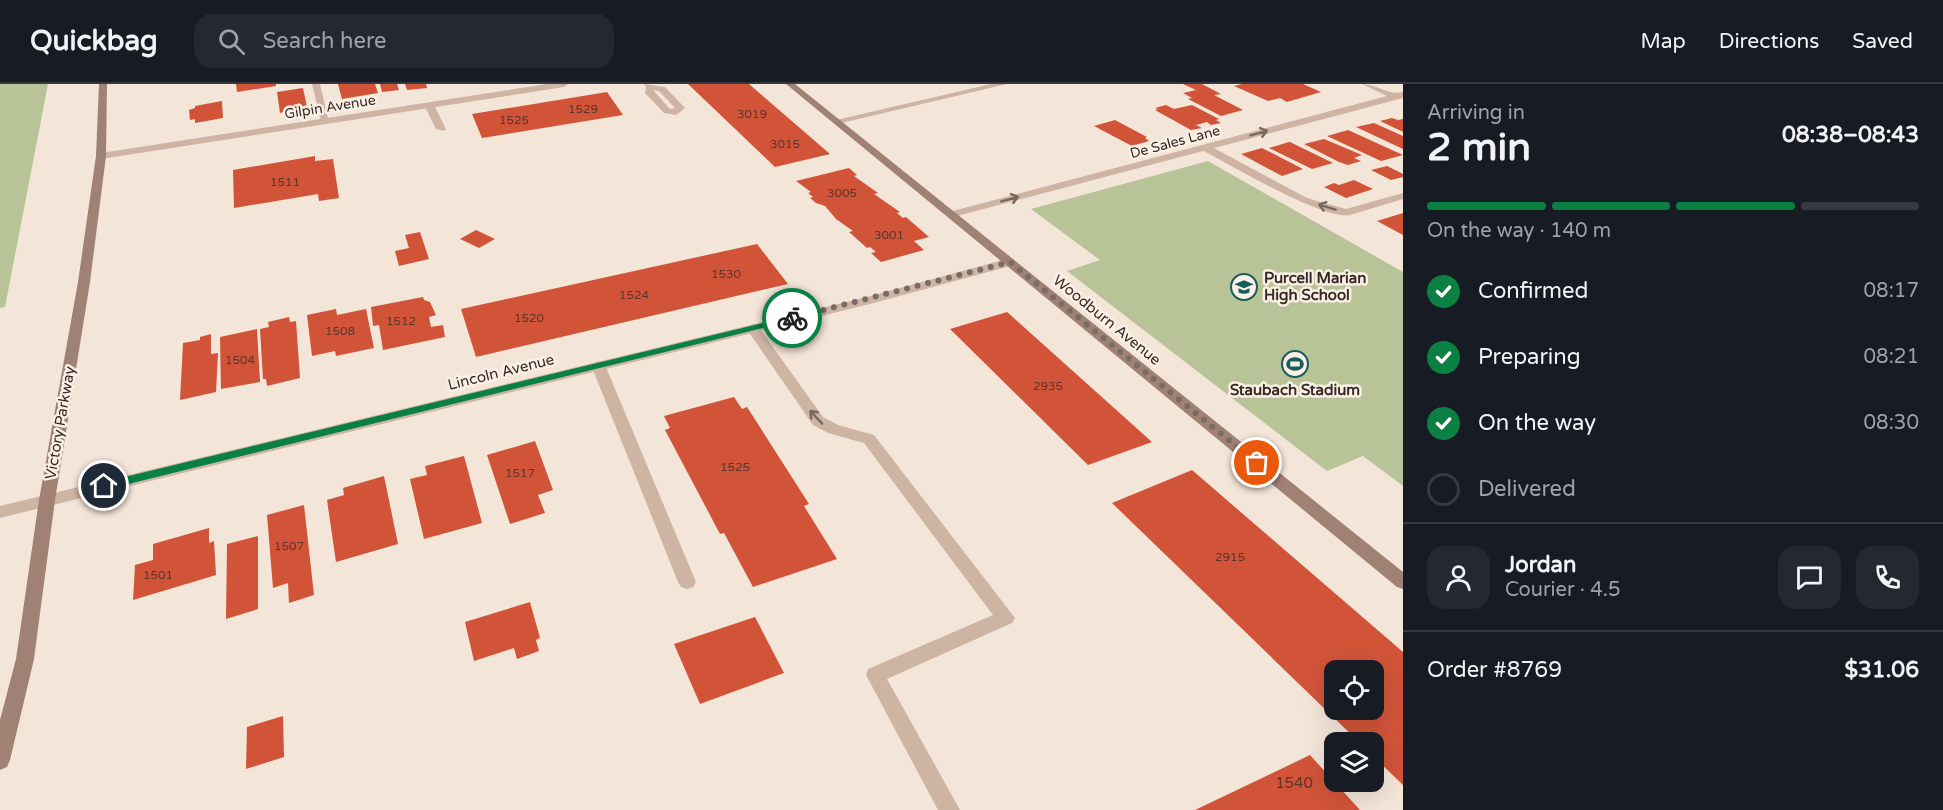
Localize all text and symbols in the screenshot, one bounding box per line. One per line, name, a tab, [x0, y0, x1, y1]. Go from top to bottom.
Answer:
search box	[194, 14, 614, 68]
text: Quickbag	[30, 24, 158, 58]
icon: search	[215, 25, 248, 58]
text: Search here	[263, 28, 387, 54]
text: Map	[1640, 29, 1686, 54]
text: Directions	[1719, 29, 1819, 54]
text: Saved	[1852, 29, 1913, 54]
street label: Gilpin Avenue	[283, 91, 377, 123]
text: Arriving in	[1427, 101, 1525, 125]
house number: 1529	[568, 102, 598, 116]
house number: 3019	[737, 107, 767, 121]
house number: 1525	[499, 113, 529, 127]
street label: De Sales Lane	[1128, 122, 1222, 162]
text: 08:38–08:43	[1782, 122, 1919, 148]
text: 2 min	[1427, 124, 1531, 171]
one-way arrow	[1250, 127, 1269, 138]
house number: 3015	[770, 137, 800, 151]
house number: 1511	[270, 175, 300, 189]
house number: 3005	[827, 186, 857, 200]
one-way arrow	[1000, 193, 1019, 205]
one-way arrow	[1318, 201, 1337, 212]
text: On the way · 140 m	[1427, 219, 1611, 243]
house number: 3001	[874, 228, 904, 242]
house number: 1530	[711, 267, 742, 281]
place label: Purcell Marian High School	[1264, 269, 1366, 305]
street label: Woodburn Avenue	[1050, 271, 1164, 369]
school or university icon: Purcell Marian High School	[1229, 272, 1259, 302]
icon: check	[1427, 275, 1460, 308]
text: Confirmed	[1478, 278, 1588, 304]
text: 08:17	[1864, 279, 1919, 303]
house number: 1524	[619, 288, 650, 302]
courier	[762, 288, 822, 348]
icon: bike	[776, 302, 809, 335]
house number: 1520	[514, 311, 545, 325]
house number: 1512	[386, 314, 416, 328]
house number: 1508	[325, 324, 355, 338]
icon: check	[1427, 341, 1460, 374]
text: Preparing	[1478, 344, 1581, 370]
text: 08:21	[1864, 345, 1919, 369]
sports icon: Staubach Stadium	[1280, 349, 1310, 379]
street label: Lincoln Avenue	[446, 350, 556, 394]
house number: 1504	[225, 353, 256, 367]
street label: Victory Parkway	[41, 365, 79, 481]
house number: 2935	[1033, 379, 1063, 393]
place label: Staubach Stadium	[1230, 381, 1360, 399]
icon: check	[1427, 407, 1460, 440]
one-way arrow	[809, 409, 823, 424]
text: On the way	[1478, 410, 1596, 436]
text: 08:30	[1864, 411, 1919, 435]
pin	[1231, 437, 1282, 488]
icon: bag	[1240, 446, 1273, 479]
pin	[78, 460, 129, 511]
house number: 1525	[720, 460, 750, 474]
house number: 1517	[505, 466, 535, 480]
icon: home	[87, 469, 120, 502]
text: Delivered	[1478, 476, 1576, 502]
house number: 1507	[274, 539, 304, 553]
button: person	[1427, 546, 1490, 609]
button: chat	[1778, 546, 1841, 609]
button: phone	[1856, 546, 1919, 609]
house number: 2915	[1215, 550, 1245, 564]
text: Jordan	[1505, 552, 1576, 578]
house number: 1501	[143, 568, 173, 582]
text: Courier · 4.5	[1505, 578, 1620, 602]
text: Order #8769	[1427, 657, 1562, 683]
text: $31.06	[1844, 657, 1919, 683]
map controls	[1324, 660, 1384, 792]
button: locate	[1324, 660, 1384, 720]
button: layers	[1324, 732, 1384, 792]
house number: 1540	[1275, 774, 1313, 792]

